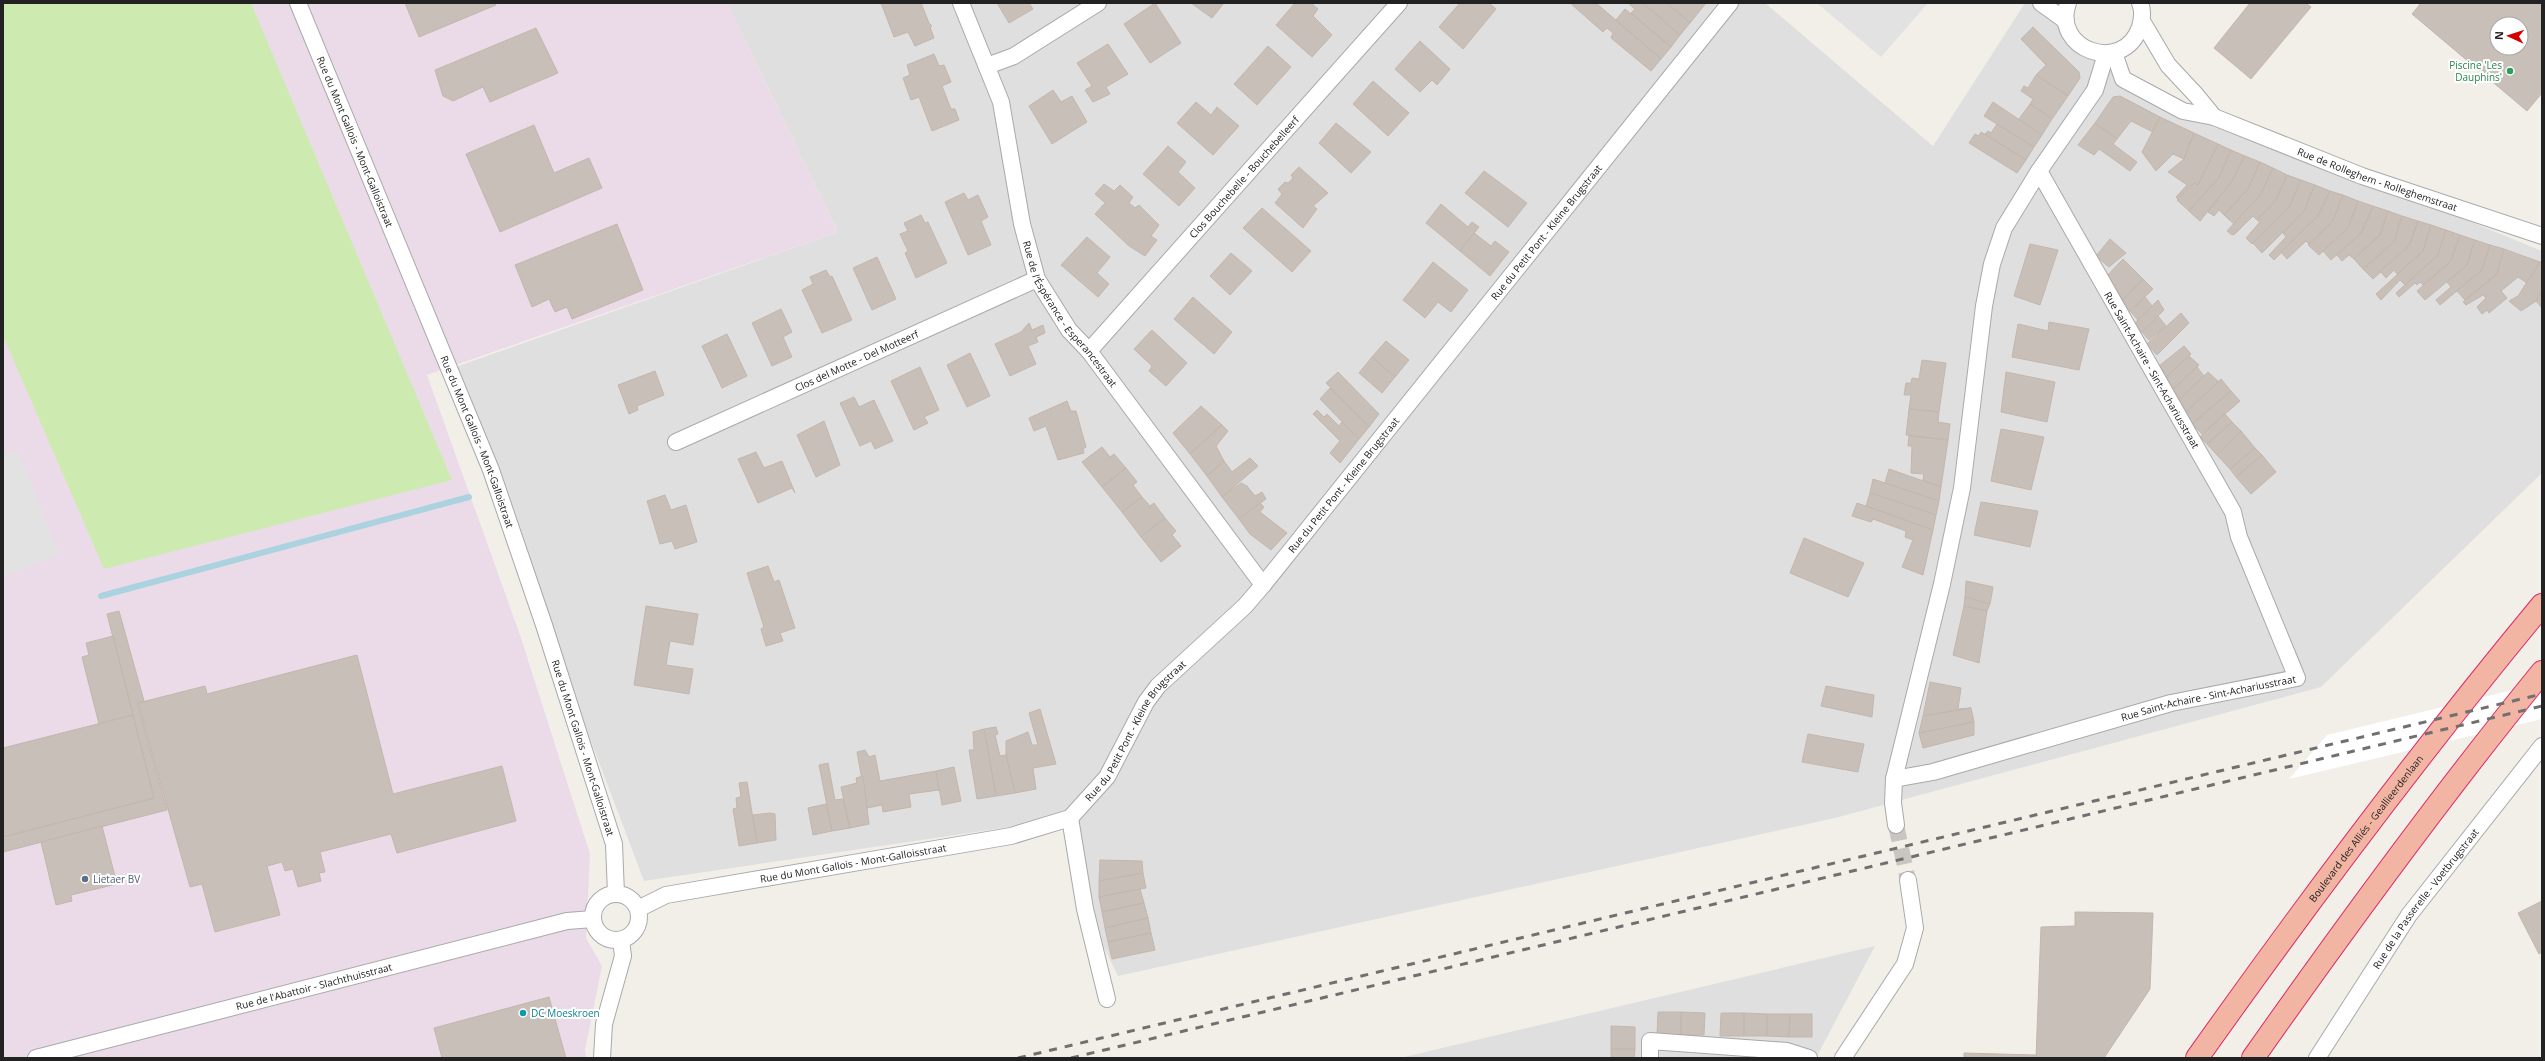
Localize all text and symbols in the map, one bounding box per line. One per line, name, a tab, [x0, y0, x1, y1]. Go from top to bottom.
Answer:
north arrow	[2489, 16, 2529, 56]
text: N	[2491, 31, 2506, 40]
street label: Rue du Mont Gallois - Mont-Galloistraat	[314, 54, 397, 230]
place label: Piscine 'Les Dauphins'	[2449, 58, 2502, 84]
marker: Piscine 'Les Dauphins'	[2505, 66, 2515, 76]
street label: Clos Bouchebelle - Bouchebelleerf	[1186, 113, 1303, 241]
street label: Rue de Rolleghem - Rolleghemstraat	[2295, 144, 2460, 214]
street label: Rue du Petit Pont - Kleine Brugstraat	[1487, 161, 1605, 303]
street label: Rue de l'Éspérance - Esperancestraat	[1020, 239, 1121, 390]
street label: Rue Saint-Achaire - Sint-Achariusstraat	[2101, 289, 2203, 451]
street label: Clos del Motte - Del Motteerf	[792, 326, 921, 395]
street label: Rue du Mont Gallois - Mont-Galloistraat	[437, 353, 517, 530]
street label: Rue du Petit Pont - Kleine Brugstraat	[1285, 414, 1402, 556]
street label: Rue du Petit Pont - Kleine Brugstraat	[1082, 657, 1189, 804]
street label: Rue du Mont Gallois - Mont-Galloistraat	[549, 658, 618, 838]
street label: Rue Saint-Achaire - Sint-Achariusstraat	[2119, 671, 2297, 724]
street label: Boulevard des Alliés - Geallieerdenlaan	[2305, 752, 2426, 905]
street label: Rue de la Passerelle - Voetbrugstraat	[2369, 825, 2482, 972]
street label: Rue du Mont Gallois - Mont-Galloisstraat	[759, 840, 948, 886]
place label: Lietaer BV	[93, 872, 140, 886]
marker: Lietaer BV	[80, 874, 90, 884]
street label: Rue de l'Abattoir - Slachthuisstraat	[234, 959, 394, 1013]
place label: DC Moeskroen	[531, 1006, 600, 1020]
marker: DC Moeskroen	[518, 1008, 528, 1018]

